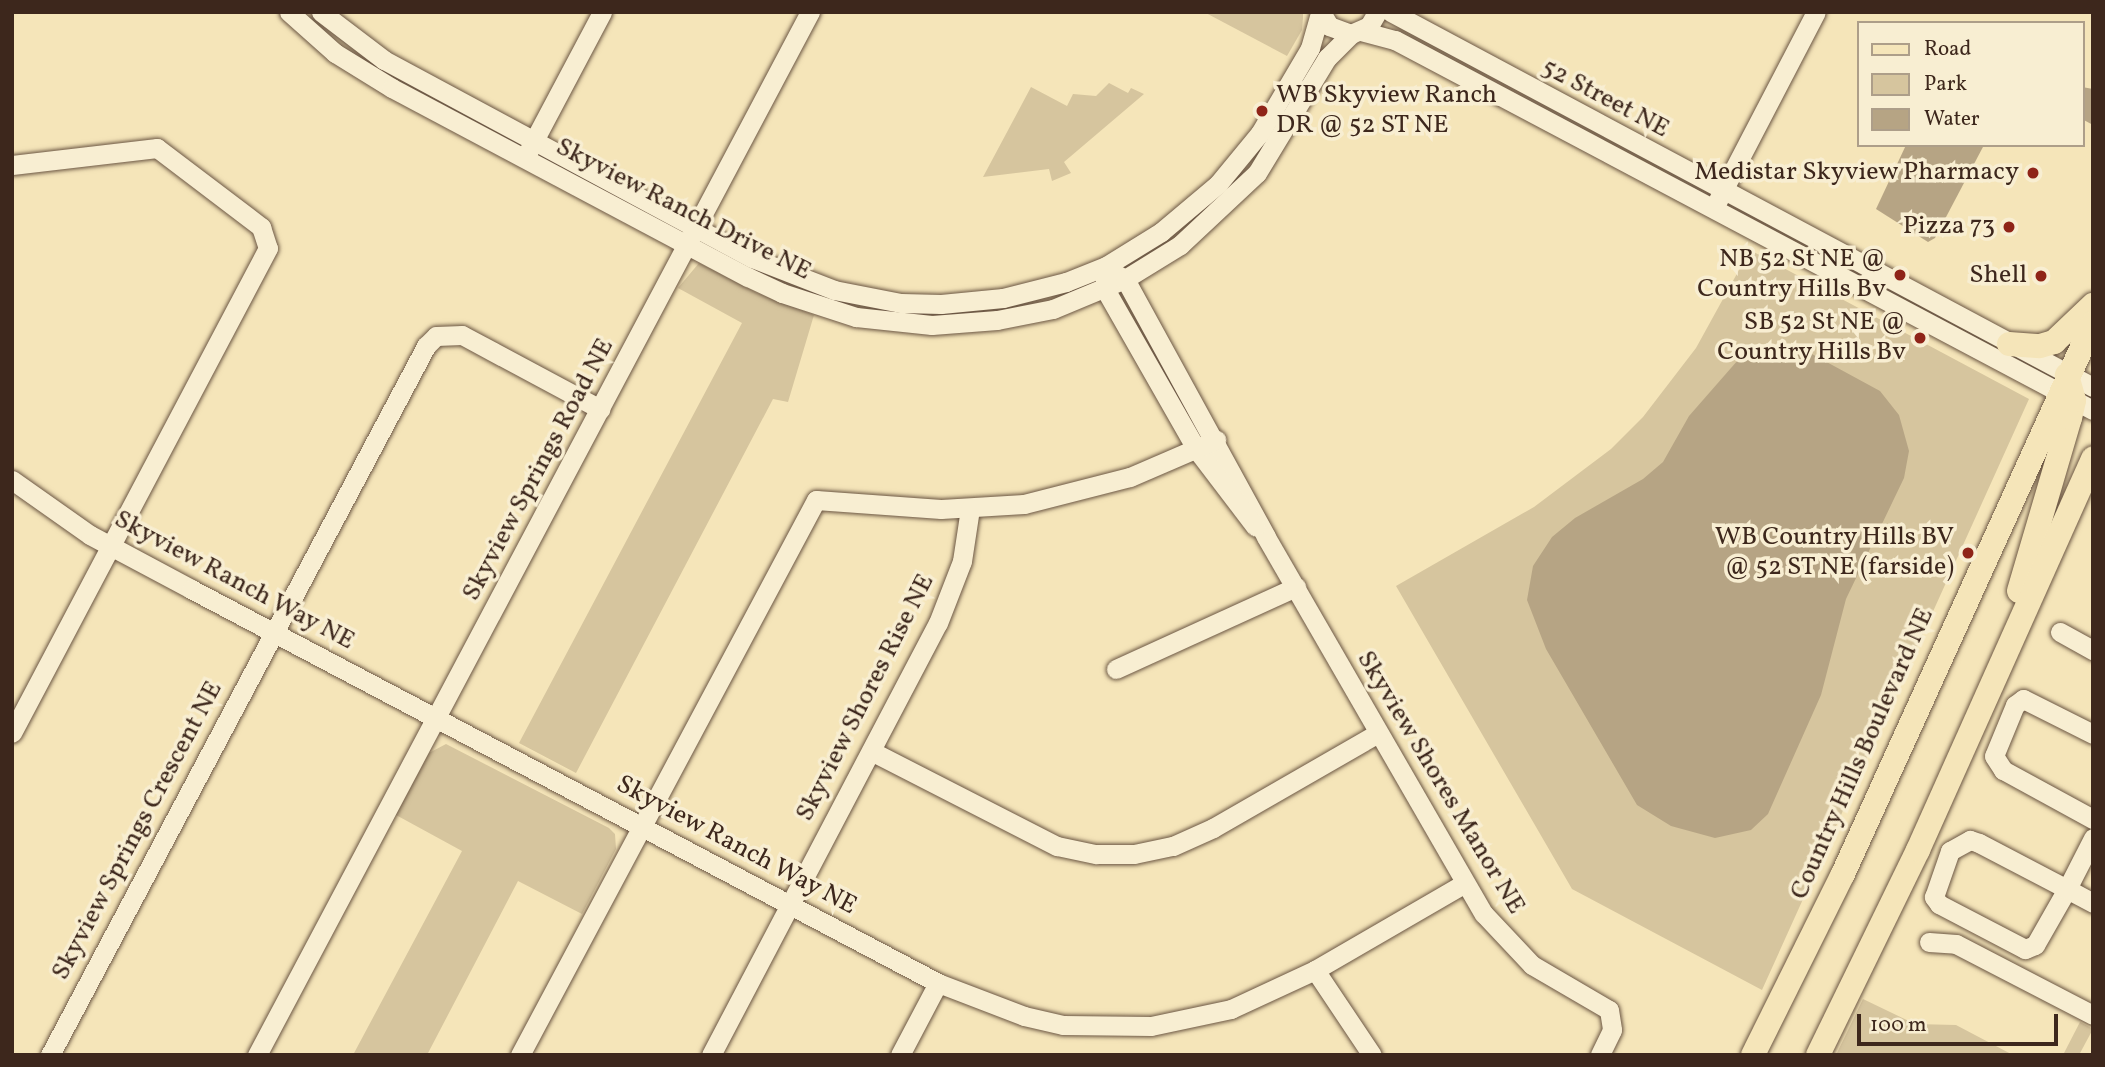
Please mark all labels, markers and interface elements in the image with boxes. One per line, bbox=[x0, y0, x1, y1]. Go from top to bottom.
legend bbox=[1856, 21, 2084, 147]
text: Road bbox=[1924, 35, 1971, 64]
street label: 52 Street NE bbox=[1536, 52, 1674, 146]
text: Park bbox=[1924, 70, 1967, 99]
place label: WB Skyview Ranch DR @ 52 ST NE bbox=[1276, 80, 1498, 142]
marker: WB Skyview Ranch DR @ 52 ST NE bbox=[1254, 103, 1270, 119]
text: Water bbox=[1924, 105, 1980, 134]
street label: Skyview Ranch Drive NE bbox=[550, 132, 816, 288]
place label: Medistar Skyview Pharmacy bbox=[1694, 157, 2019, 189]
marker: Medistar Skyview Pharmacy bbox=[2025, 165, 2041, 181]
place label: Pizza 73 bbox=[1903, 211, 1995, 243]
marker: Pizza 73 bbox=[2001, 219, 2017, 235]
place label: NB 52 St NE @ Country Hills Bv bbox=[1697, 244, 1886, 306]
place label: Shell bbox=[1969, 260, 2027, 292]
marker: NB 52 St NE @ Country Hills Bv bbox=[1892, 267, 1908, 283]
marker: Shell bbox=[2033, 268, 2049, 284]
place label: SB 52 St NE @ Country Hills Bv bbox=[1717, 307, 1906, 368]
marker: SB 52 St NE @ Country Hills Bv bbox=[1912, 330, 1928, 346]
street label: Skyview Springs Road NE bbox=[456, 333, 622, 607]
street label: Skyview Ranch Way NE bbox=[107, 504, 361, 658]
place label: WB Country Hills BV @ 52 ST NE (farside) bbox=[1714, 522, 1954, 584]
marker: WB Country Hills BV @ 52 ST NE (farside) bbox=[1960, 545, 1976, 561]
street label: Skyview Shores Rise NE bbox=[790, 569, 942, 827]
street label: Country Hills Boulevard NE bbox=[1784, 603, 1942, 905]
street label: Skyview Shores Manor NE bbox=[1349, 645, 1531, 921]
street label: Skyview Springs Crescent NE bbox=[46, 676, 230, 986]
street label: Skyview Ranch Way NE bbox=[609, 769, 863, 923]
scale bar bbox=[1860, 1000, 2061, 1044]
text: 100 m bbox=[1870, 1011, 1927, 1040]

